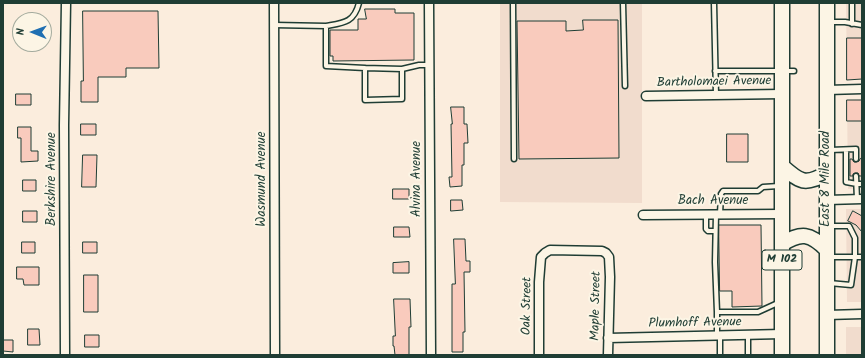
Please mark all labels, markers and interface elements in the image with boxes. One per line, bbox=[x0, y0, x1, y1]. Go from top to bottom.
north arrow bbox=[12, 12, 52, 52]
text: N bbox=[12, 28, 30, 35]
street label: Bartholomaei Avenue bbox=[657, 74, 771, 92]
street label: Wasmund Avenue bbox=[255, 131, 271, 227]
street label: East 8 Mile Road bbox=[819, 131, 835, 227]
street label: Berkshire Avenue bbox=[45, 132, 61, 226]
street label: Alvina Avenue bbox=[410, 141, 426, 217]
street label: Bach Avenue bbox=[678, 194, 748, 210]
road number: M 102 bbox=[762, 250, 802, 270]
street label: Maple Street bbox=[589, 271, 605, 341]
street label: Oak Street bbox=[520, 277, 536, 335]
street label: Plumhoff Avenue bbox=[648, 315, 742, 333]

